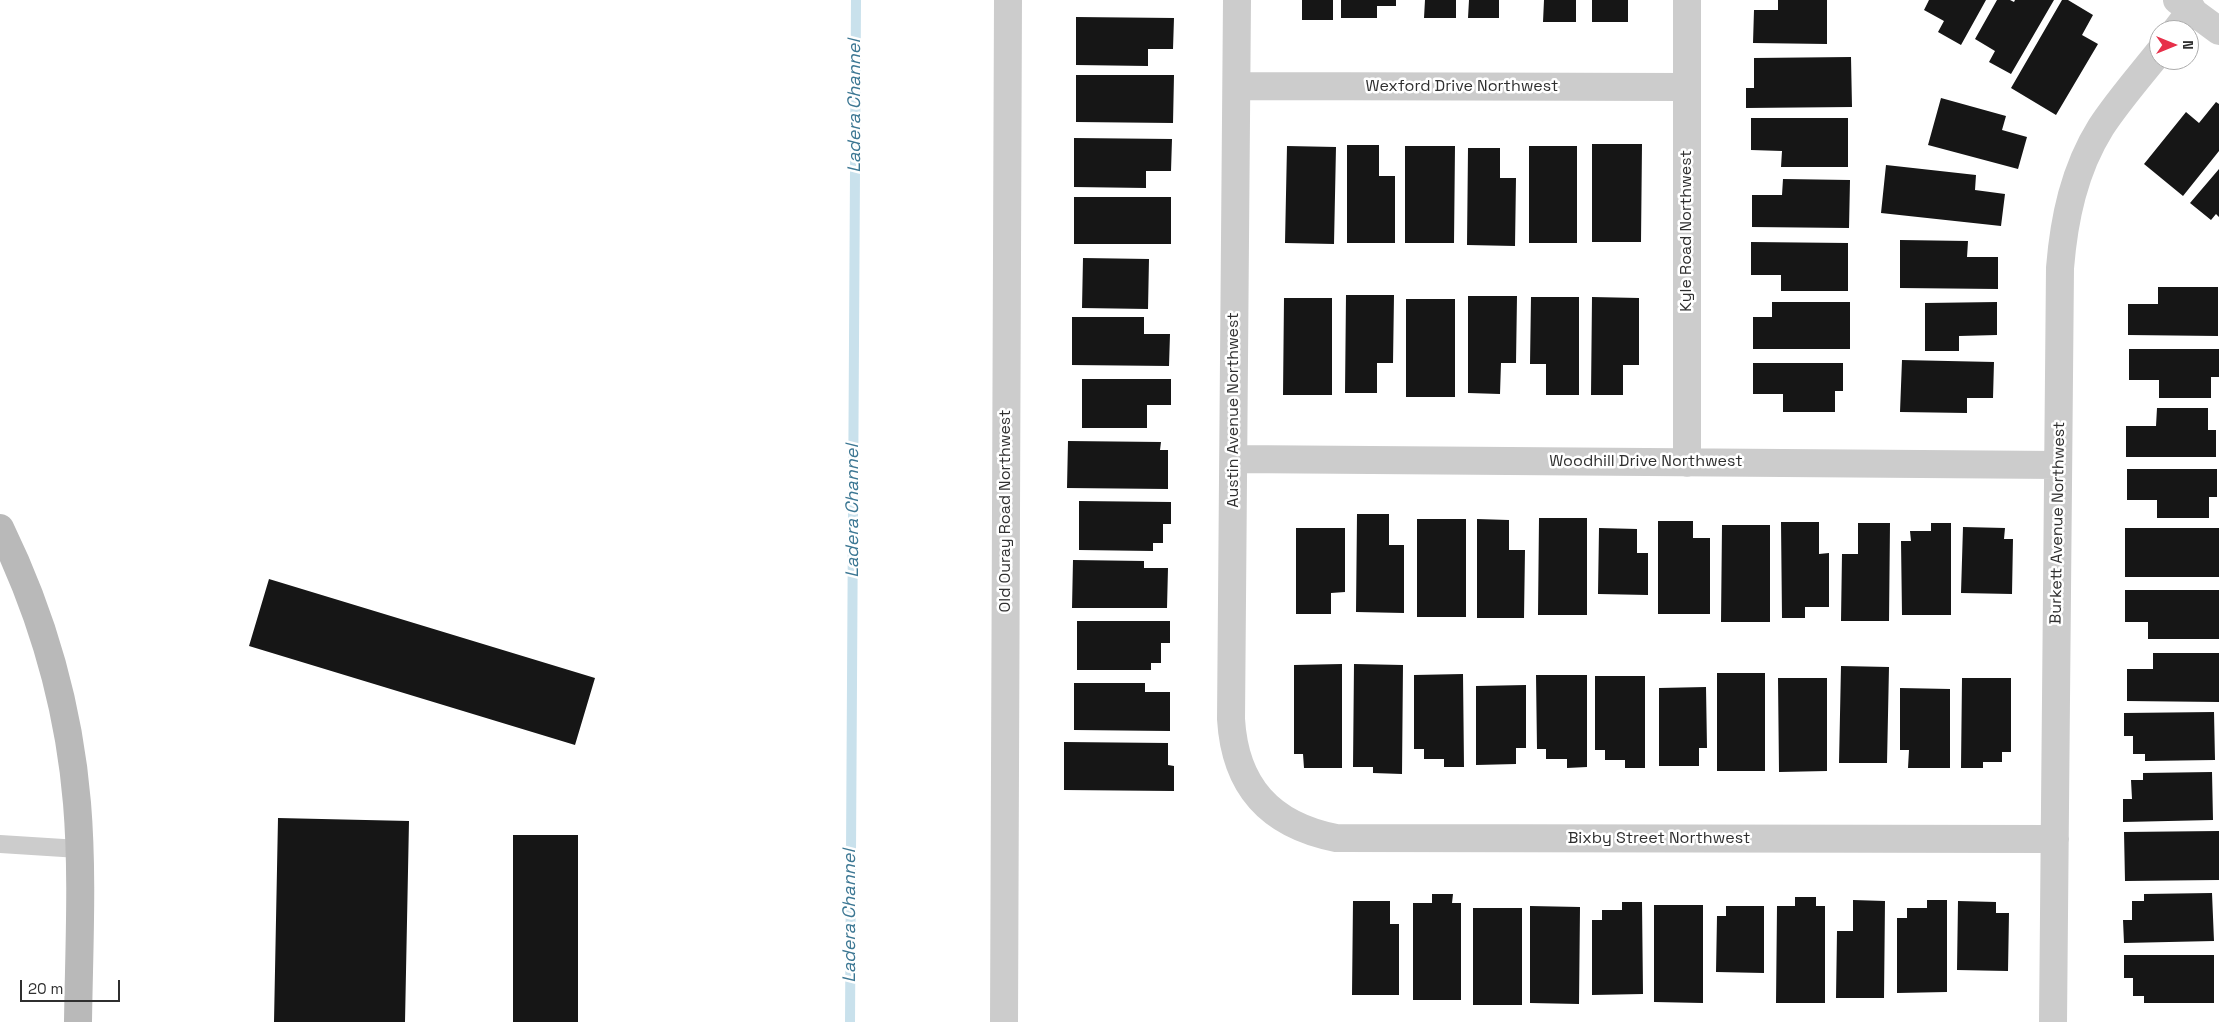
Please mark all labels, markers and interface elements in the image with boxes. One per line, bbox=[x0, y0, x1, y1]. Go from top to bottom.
north arrow bbox=[2149, 20, 2199, 70]
water label: Ladera Channel bbox=[844, 39, 866, 173]
text: N bbox=[2179, 40, 2197, 50]
street label: Wexford Drive Northwest bbox=[1366, 77, 1558, 97]
street label: Kyle Road Northwest bbox=[1677, 150, 1697, 312]
street label: Austin Avenue Northwest bbox=[1224, 312, 1244, 508]
street label: Old Ouray Road Northwest bbox=[996, 410, 1016, 612]
street label: Burkett Avenue Northwest bbox=[2047, 422, 2069, 624]
water label: Ladera Channel bbox=[842, 444, 864, 578]
street label: Woodhill Drive Northwest bbox=[1549, 452, 1743, 472]
street label: Bixby Street Northwest bbox=[1568, 829, 1750, 849]
water label: Ladera Channel bbox=[839, 849, 861, 983]
scale bar bbox=[22, 970, 122, 1002]
text: 20 m bbox=[28, 979, 63, 998]

